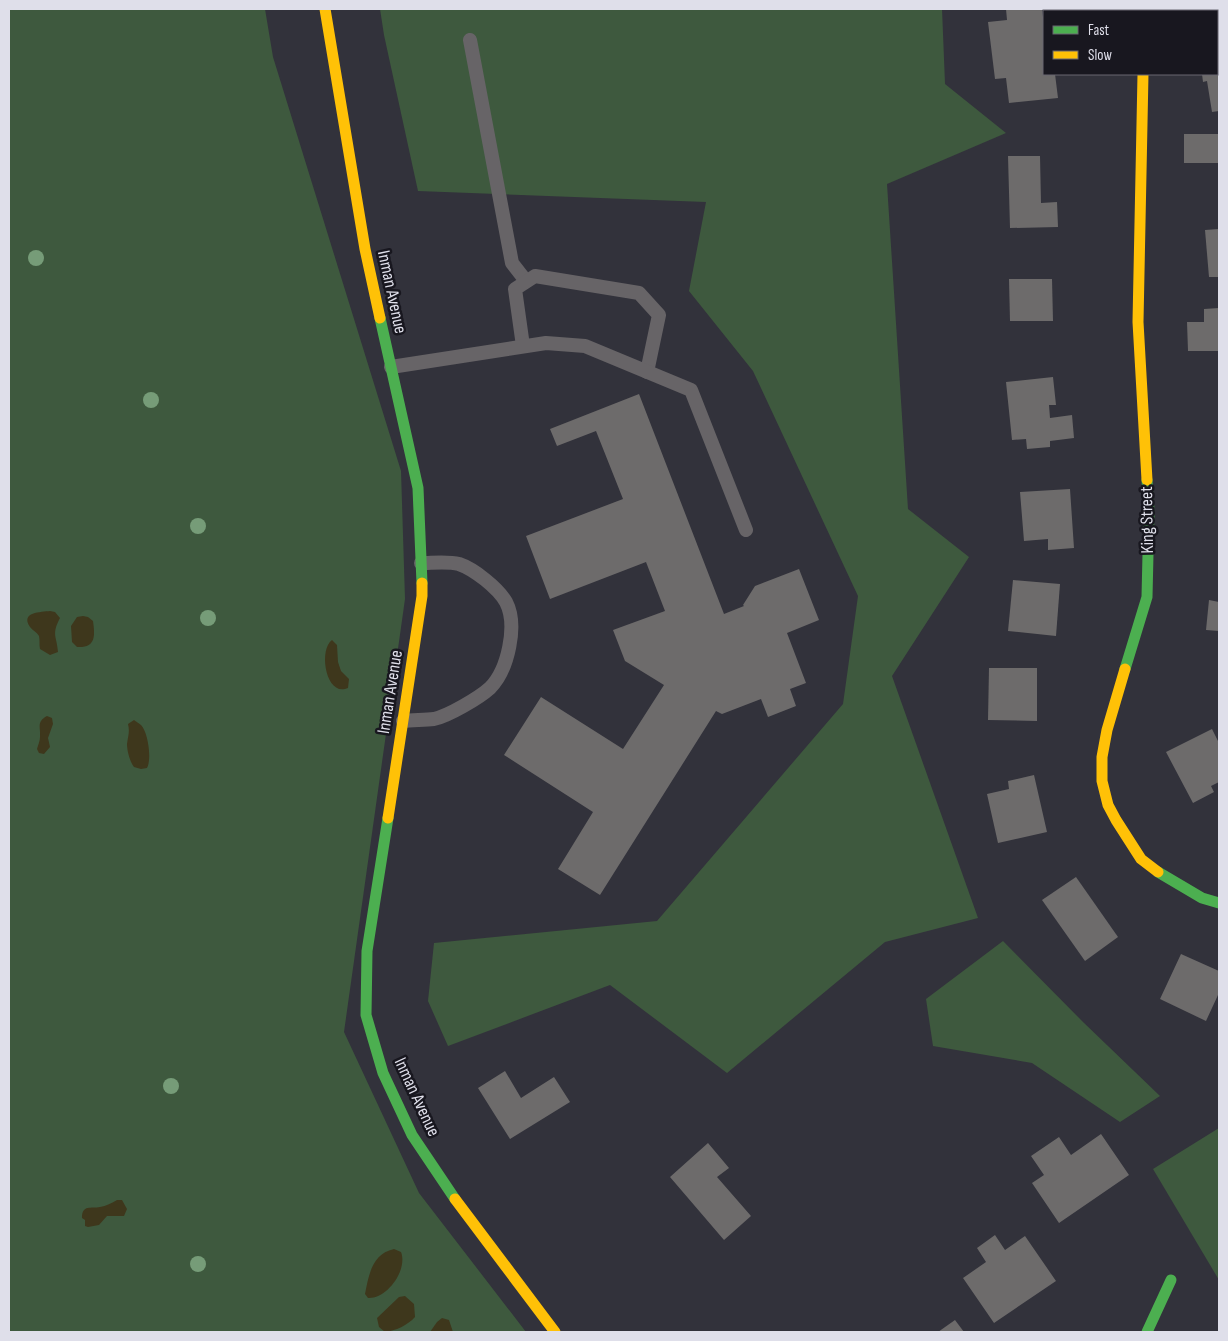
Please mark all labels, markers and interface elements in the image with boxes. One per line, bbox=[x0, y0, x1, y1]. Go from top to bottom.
legend bbox=[1043, 10, 1218, 75]
text: Fast bbox=[1088, 21, 1110, 40]
text: Slow bbox=[1088, 46, 1112, 65]
street label: Inman Avenue bbox=[373, 249, 411, 335]
street label: King Street bbox=[1136, 486, 1158, 554]
street label: Inman Avenue bbox=[373, 649, 407, 735]
street label: Inman Avenue bbox=[390, 1054, 444, 1140]

